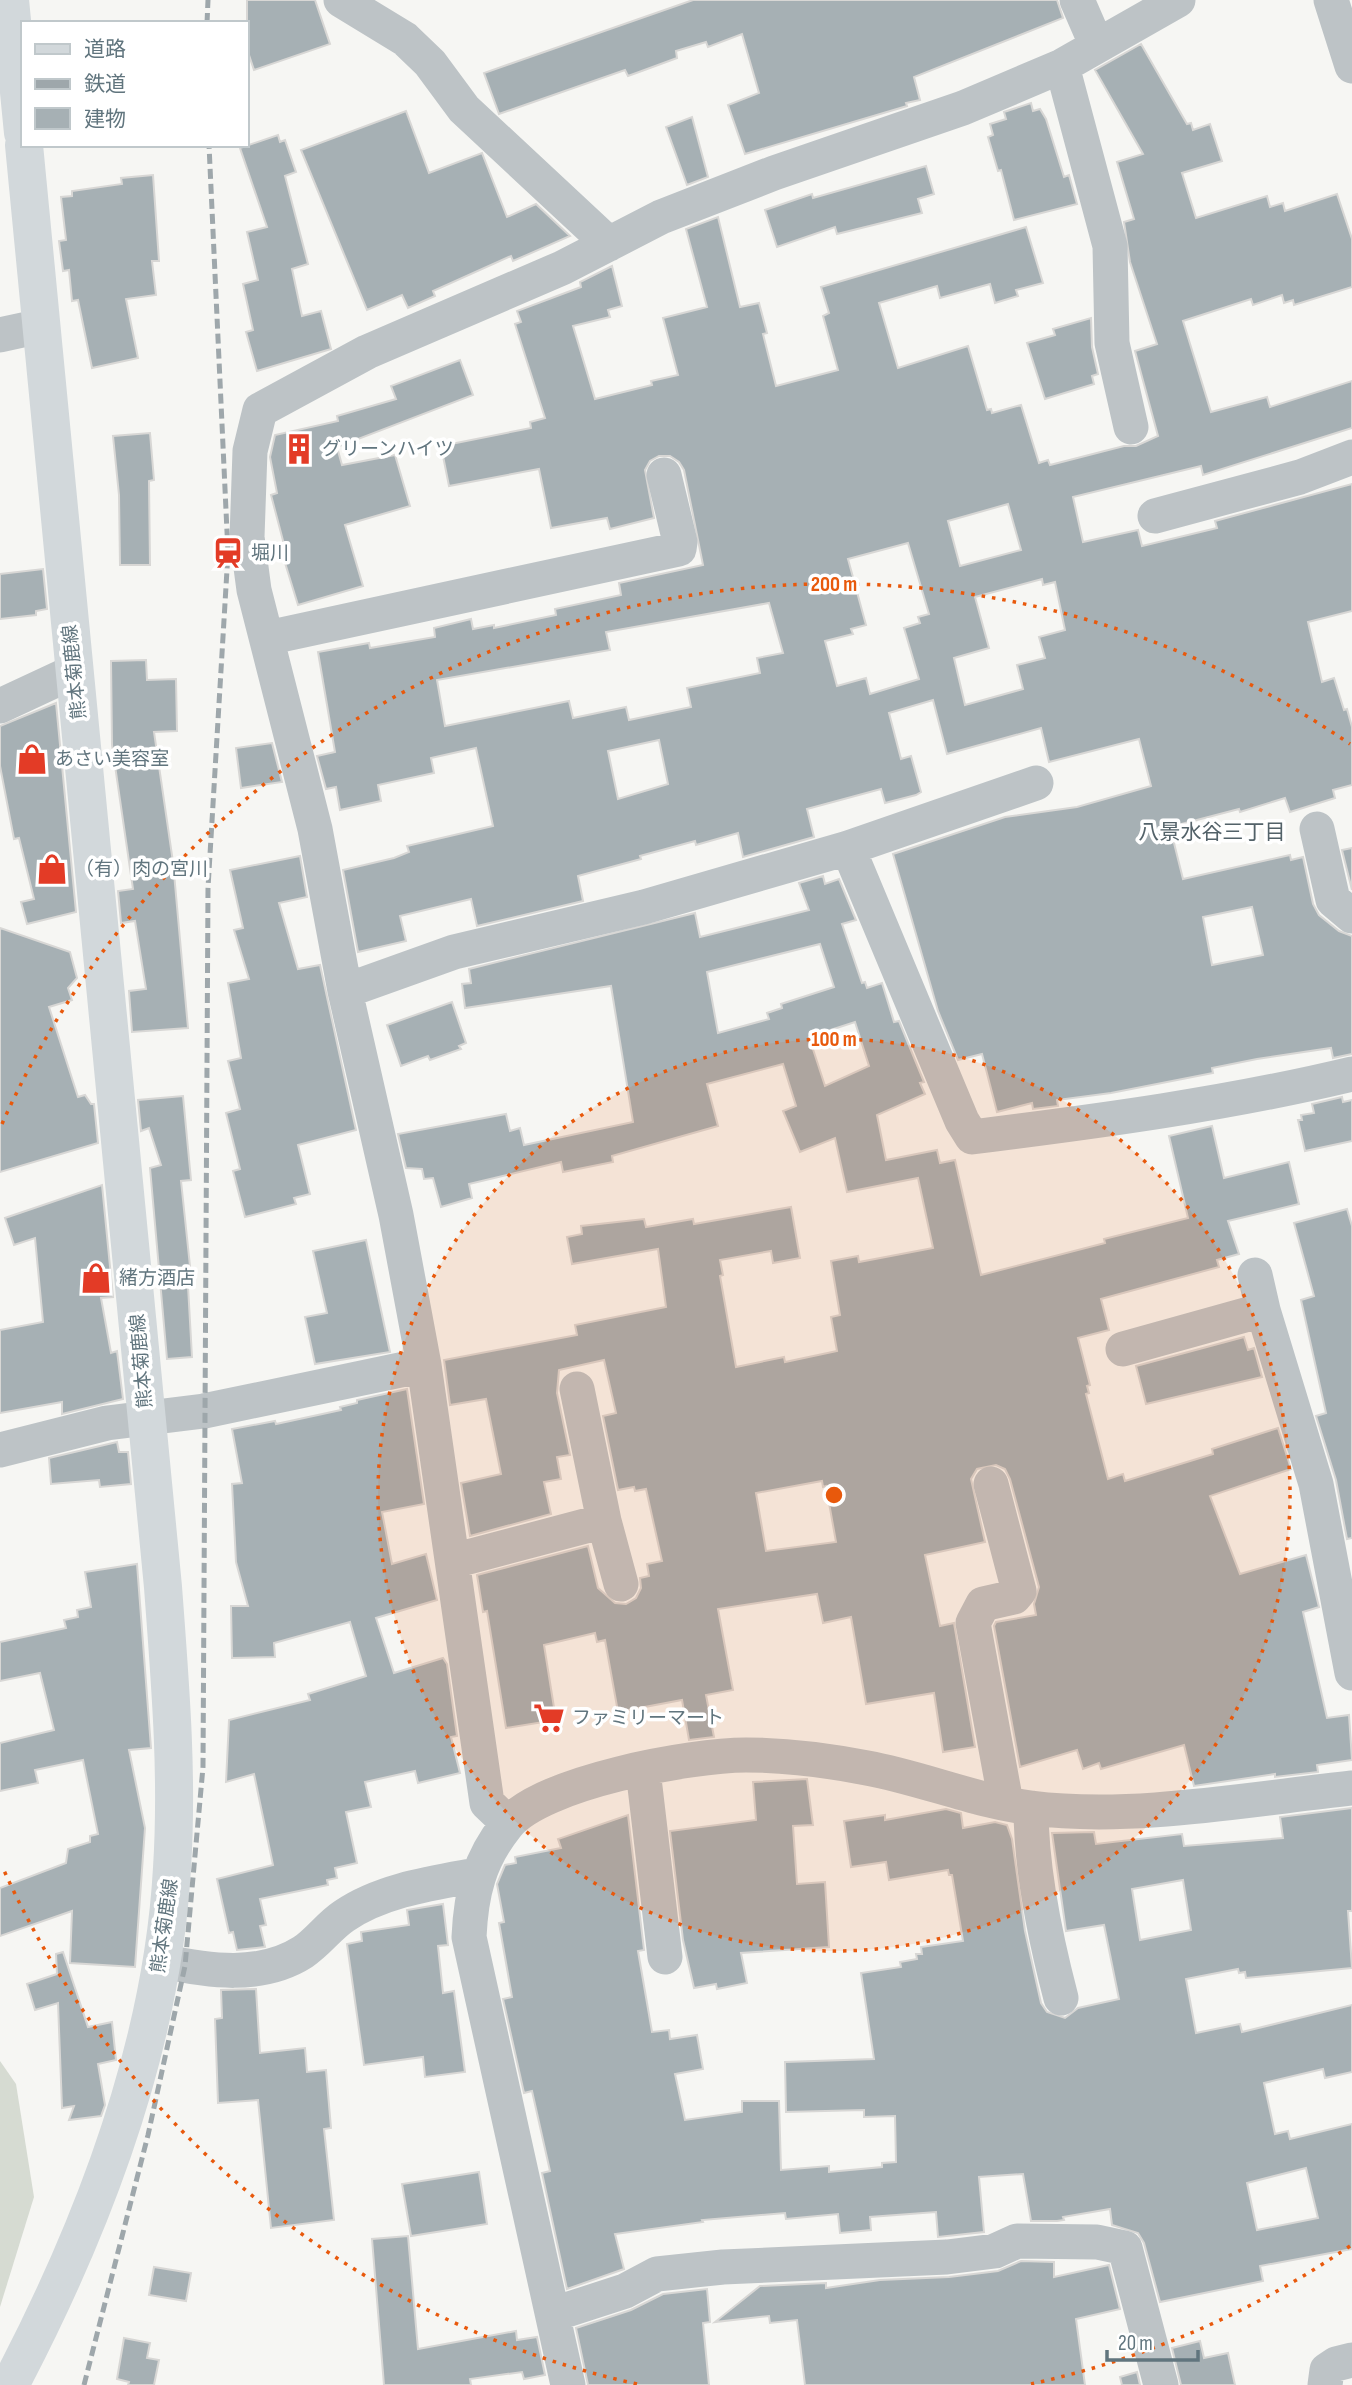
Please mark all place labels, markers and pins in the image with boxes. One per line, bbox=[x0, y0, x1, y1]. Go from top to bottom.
building icon: グリーンハイツ bbox=[282, 432, 316, 466]
place label: グリーンハイツ bbox=[322, 438, 454, 461]
station icon: 堀川 bbox=[211, 536, 245, 570]
place label: 堀川 bbox=[251, 542, 289, 565]
shop icon: あさい美容室 bbox=[15, 742, 49, 776]
place label: あさい美容室 bbox=[55, 748, 169, 771]
shop icon: （有）肉の宮川 bbox=[35, 852, 69, 886]
place label: （有）肉の宮川 bbox=[75, 858, 208, 881]
shop icon: 緒方酒店 bbox=[79, 1261, 113, 1295]
place label: 緒方酒店 bbox=[119, 1267, 195, 1290]
centre of rings bbox=[822, 1483, 846, 1507]
supermarket icon: ファミリーマート bbox=[532, 1701, 566, 1735]
place label: ファミリーマート bbox=[572, 1707, 724, 1730]

